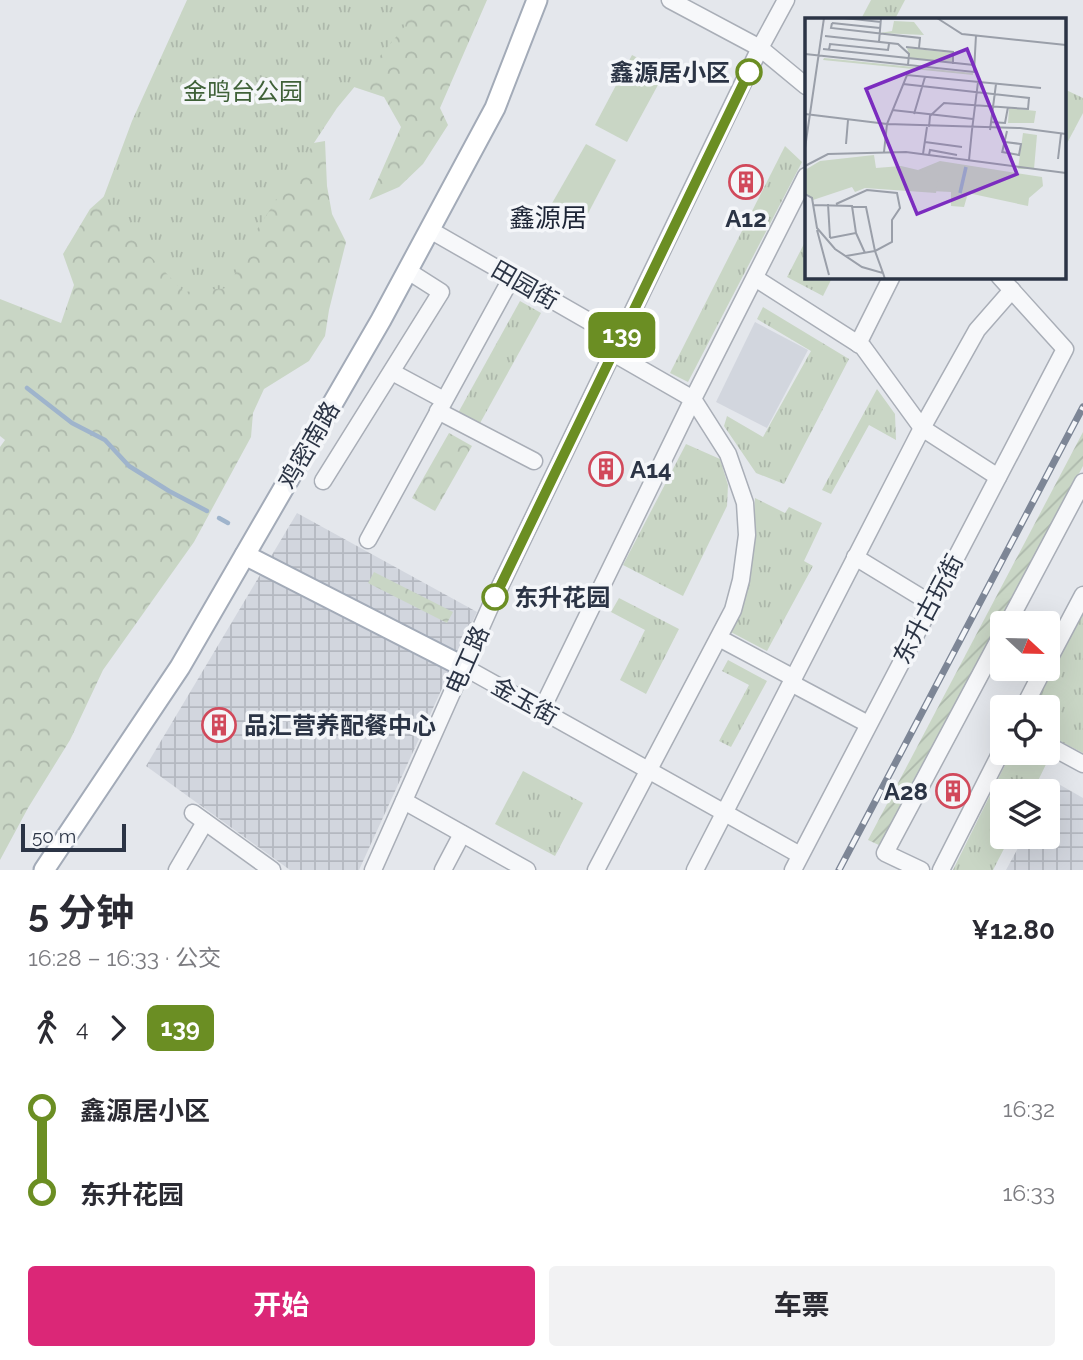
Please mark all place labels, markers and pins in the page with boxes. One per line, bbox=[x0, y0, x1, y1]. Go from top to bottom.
place label: 鑫源居小区 bbox=[610, 58, 730, 87]
marker: 鑫源居小区 bbox=[736, 59, 762, 85]
building icon: A12 bbox=[727, 163, 765, 201]
place label: A12 bbox=[725, 204, 767, 233]
building icon: A14 bbox=[587, 450, 625, 488]
place label: A14 bbox=[630, 455, 672, 484]
place label: 东升花园 bbox=[514, 583, 610, 612]
marker: 东升花园 bbox=[482, 584, 508, 610]
building icon: 品汇营养配餐中心 bbox=[200, 706, 238, 744]
place label: 品汇营养配餐中心 bbox=[244, 711, 436, 740]
building icon: A28 bbox=[934, 772, 972, 810]
place label: A28 bbox=[884, 777, 928, 806]

